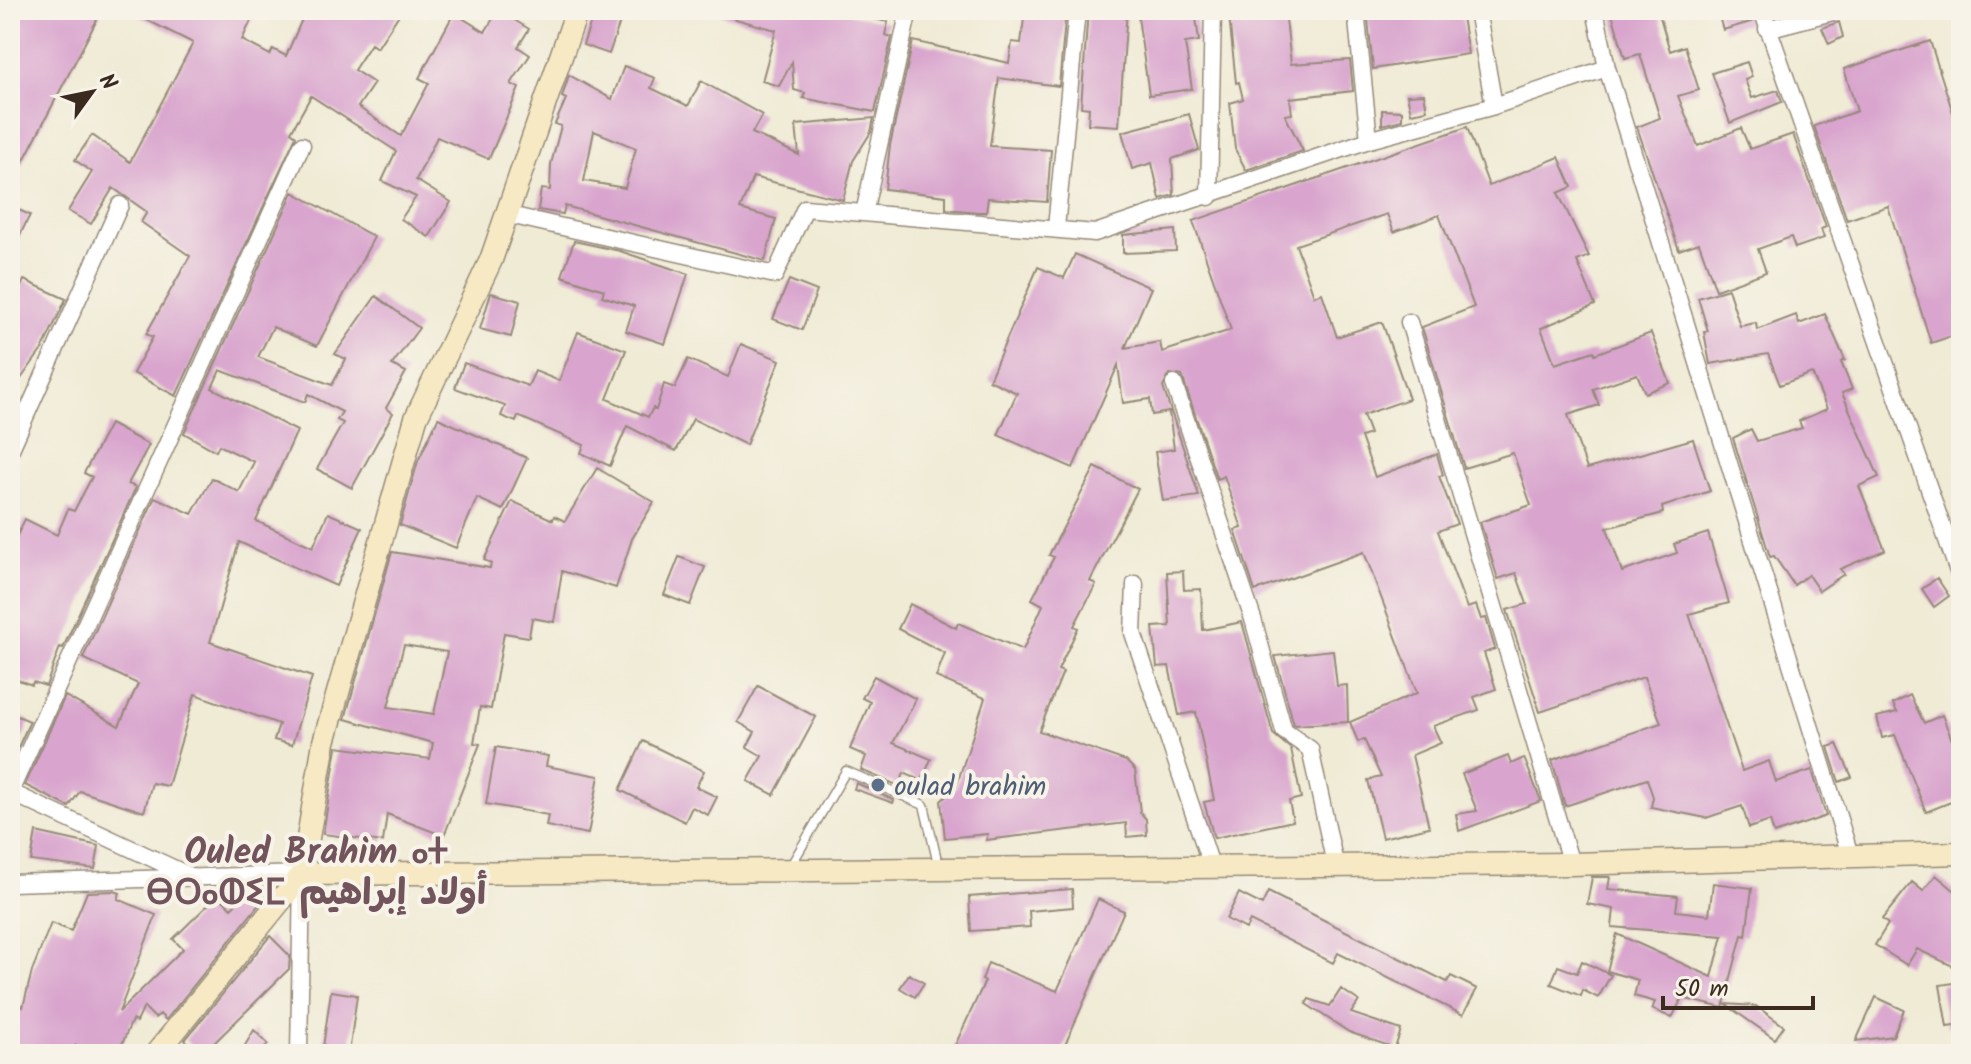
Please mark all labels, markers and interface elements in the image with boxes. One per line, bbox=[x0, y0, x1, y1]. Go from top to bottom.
north arrow bbox=[52, 52, 132, 132]
text: N bbox=[88, 67, 125, 98]
place label: oulad brahim bbox=[894, 765, 1046, 810]
marker: oulad brahim bbox=[869, 776, 887, 794]
district label: Ouled Brahim ⴰⵜ ⴱⵔⴰⵀⵉⵎ أولاد إبراهيم bbox=[146, 825, 487, 923]
scale bar bbox=[1663, 960, 1813, 1010]
text: 50 m bbox=[1675, 970, 1729, 1009]

